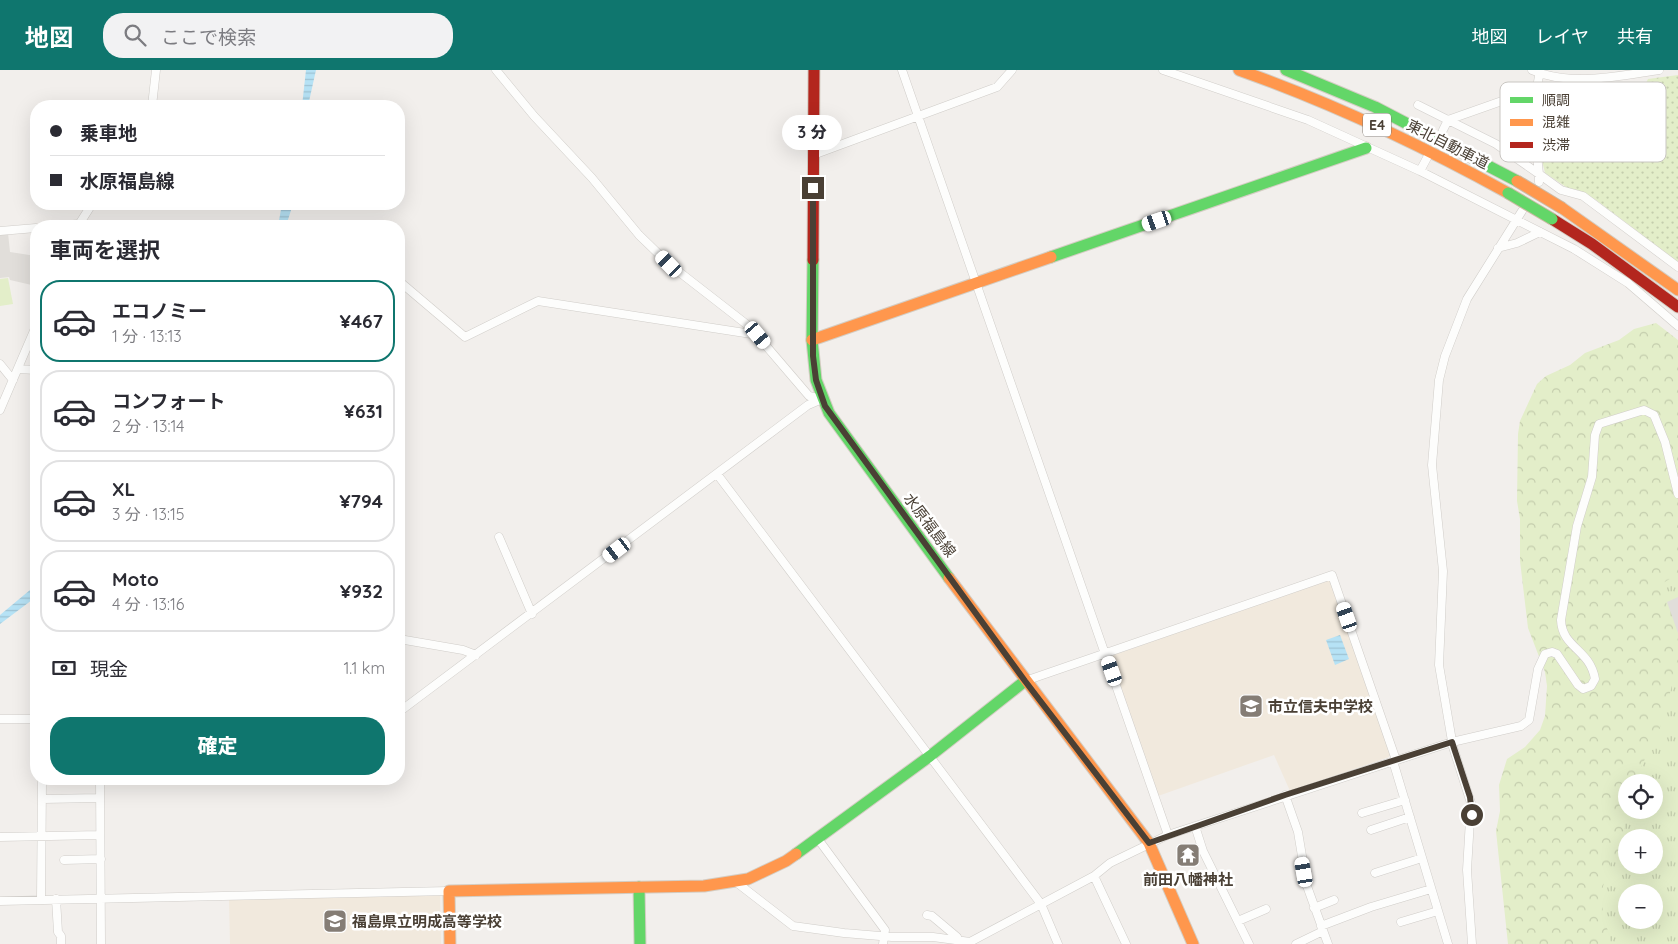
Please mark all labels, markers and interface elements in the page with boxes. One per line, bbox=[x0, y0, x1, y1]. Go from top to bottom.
search box bbox=[103, 13, 453, 58]
icon: search bbox=[121, 21, 149, 49]
text: 地図 bbox=[25, 22, 73, 52]
text: ここで検索 bbox=[161, 25, 256, 49]
text: 地図 bbox=[1472, 25, 1508, 48]
text: レイヤ bbox=[1536, 25, 1589, 48]
text: 共有 bbox=[1617, 25, 1653, 48]
legend bbox=[1500, 82, 1666, 162]
text: 順調 bbox=[1542, 91, 1570, 109]
text: 混雑 bbox=[1542, 113, 1570, 131]
road number: E4 bbox=[1363, 114, 1391, 136]
street label: 東北自動車道 bbox=[1404, 115, 1492, 173]
callout: 3 分 bbox=[783, 116, 843, 150]
text: 乗車地 bbox=[80, 121, 137, 145]
text: 3 分 bbox=[797, 122, 827, 142]
text: 渋滞 bbox=[1542, 136, 1570, 154]
text: 水原福島線 bbox=[80, 169, 175, 193]
route end bbox=[802, 177, 824, 199]
car bbox=[1140, 209, 1173, 233]
text: 車両を選択 bbox=[50, 236, 160, 264]
car bbox=[653, 248, 684, 280]
icon: car bbox=[52, 299, 97, 344]
text: エコノミー bbox=[112, 299, 207, 323]
text: ¥467 bbox=[340, 309, 383, 333]
car bbox=[742, 319, 773, 351]
text: 1 分 · 13:13 bbox=[112, 326, 182, 346]
icon: car bbox=[52, 389, 97, 434]
text: コンフォート bbox=[112, 389, 225, 413]
text: ¥631 bbox=[344, 399, 383, 423]
text: 2 分 · 13:14 bbox=[112, 416, 185, 436]
text: XL bbox=[112, 477, 135, 501]
icon: car bbox=[52, 479, 97, 524]
text: ¥794 bbox=[339, 489, 383, 513]
street label: 水原福島線 bbox=[900, 489, 960, 561]
text: 3 分 · 13:15 bbox=[112, 504, 185, 524]
car bbox=[600, 535, 633, 565]
text: Moto bbox=[112, 567, 159, 591]
icon: car bbox=[52, 569, 97, 614]
text: ¥932 bbox=[340, 579, 383, 603]
text: 4 分 · 13:16 bbox=[112, 594, 184, 614]
car bbox=[1335, 600, 1358, 634]
icon: cash bbox=[50, 654, 78, 682]
car bbox=[1100, 654, 1123, 688]
text: 現金 bbox=[90, 657, 128, 681]
text: 1.1 km bbox=[343, 658, 385, 678]
school or university icon: 市立信夫中学校 bbox=[1238, 693, 1264, 719]
place label: 市立信夫中学校 bbox=[1268, 697, 1373, 716]
button: 確定 bbox=[50, 717, 385, 775]
map controls bbox=[1618, 774, 1663, 929]
button: locate bbox=[1618, 774, 1663, 819]
route start bbox=[1461, 804, 1483, 826]
button: + bbox=[1618, 829, 1663, 874]
temple icon: 前田八幡神社 bbox=[1175, 842, 1201, 868]
car bbox=[1294, 856, 1313, 888]
place label: 前田八幡神社 bbox=[1143, 870, 1233, 889]
button: − bbox=[1618, 884, 1663, 929]
school or university icon: 福島県立明成高等学校 bbox=[322, 908, 348, 934]
place label: 福島県立明成高等学校 bbox=[351, 912, 502, 931]

